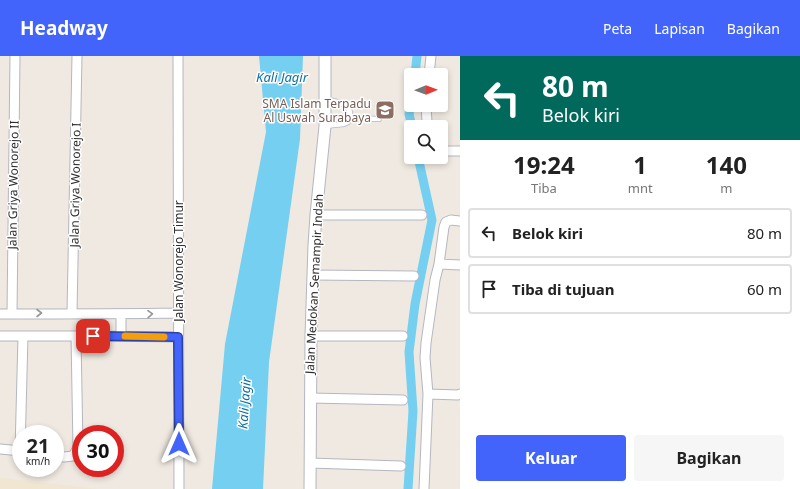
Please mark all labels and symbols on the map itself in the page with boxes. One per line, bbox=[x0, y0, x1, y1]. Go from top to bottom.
water label: Kali Jagir bbox=[256, 68, 309, 86]
north arrow bbox=[404, 68, 448, 112]
place label: SMA Islam Terpadu Al Uswah Surabaya bbox=[262, 95, 371, 126]
school or university icon: SMA Islam Terpadu Al Uswah Surabaya bbox=[374, 99, 396, 121]
street label: Jalan Griya Wonorejo II bbox=[3, 120, 23, 251]
street label: Jalan Griya Wonorejo I bbox=[65, 122, 85, 249]
street label: Jalan Medokan Semampir Indah bbox=[301, 193, 327, 376]
street label: Jalan Wonorejo Timur bbox=[170, 200, 187, 323]
one-way arrow bbox=[36, 309, 42, 317]
one-way arrow bbox=[147, 310, 153, 318]
pin bbox=[76, 319, 110, 353]
water label: Kali Jagir bbox=[233, 376, 255, 429]
position arrow bbox=[158, 423, 200, 465]
speed limit sign: 30 bbox=[72, 425, 124, 477]

